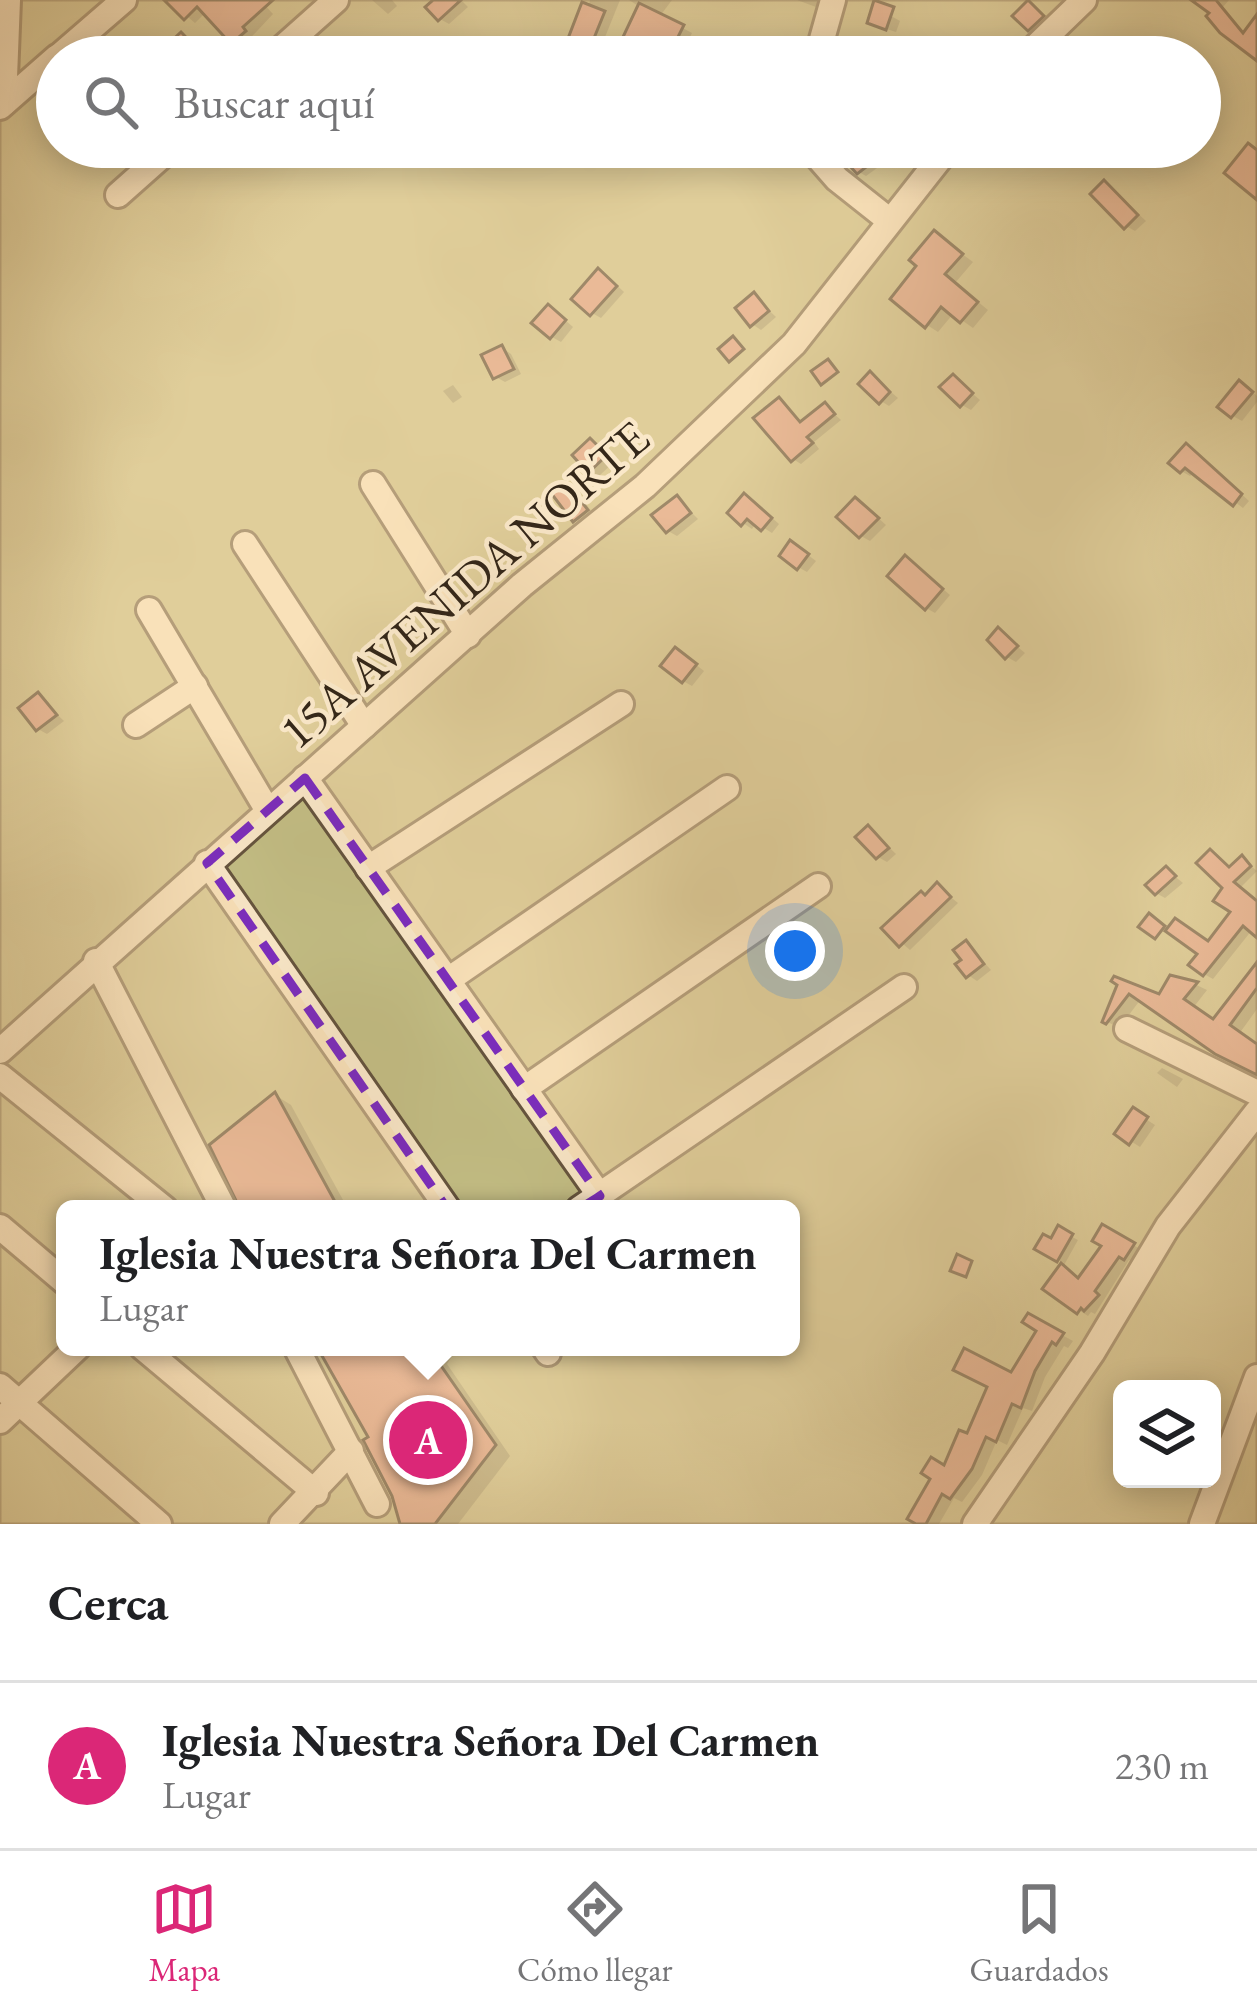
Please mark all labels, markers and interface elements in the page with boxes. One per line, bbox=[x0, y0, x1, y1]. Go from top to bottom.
search box bbox=[36, 36, 1221, 168]
icon: search bbox=[78, 69, 144, 135]
text: Buscar aquí bbox=[174, 73, 374, 131]
street label: 15A AVENIDA NORTE bbox=[266, 406, 662, 762]
your location bbox=[765, 921, 825, 981]
popup bbox=[56, 1200, 800, 1356]
text: Iglesia Nuestra Señora Del Carmen bbox=[99, 1224, 757, 1282]
text: Lugar bbox=[99, 1282, 188, 1333]
map controls bbox=[1113, 1380, 1221, 1488]
button: layers bbox=[1113, 1380, 1221, 1488]
pin: A bbox=[389, 1395, 467, 1485]
text: Cerca bbox=[48, 1569, 168, 1635]
text: Iglesia Nuestra Señora Del Carmen bbox=[162, 1711, 819, 1769]
text: A bbox=[73, 1740, 101, 1791]
text: 230 m bbox=[1115, 1740, 1209, 1791]
text: Lugar bbox=[162, 1769, 251, 1820]
tab: Mapa bbox=[148, 1876, 220, 1991]
tab: Cómo llegar bbox=[517, 1876, 673, 1991]
tab: Guardados bbox=[969, 1876, 1109, 1991]

